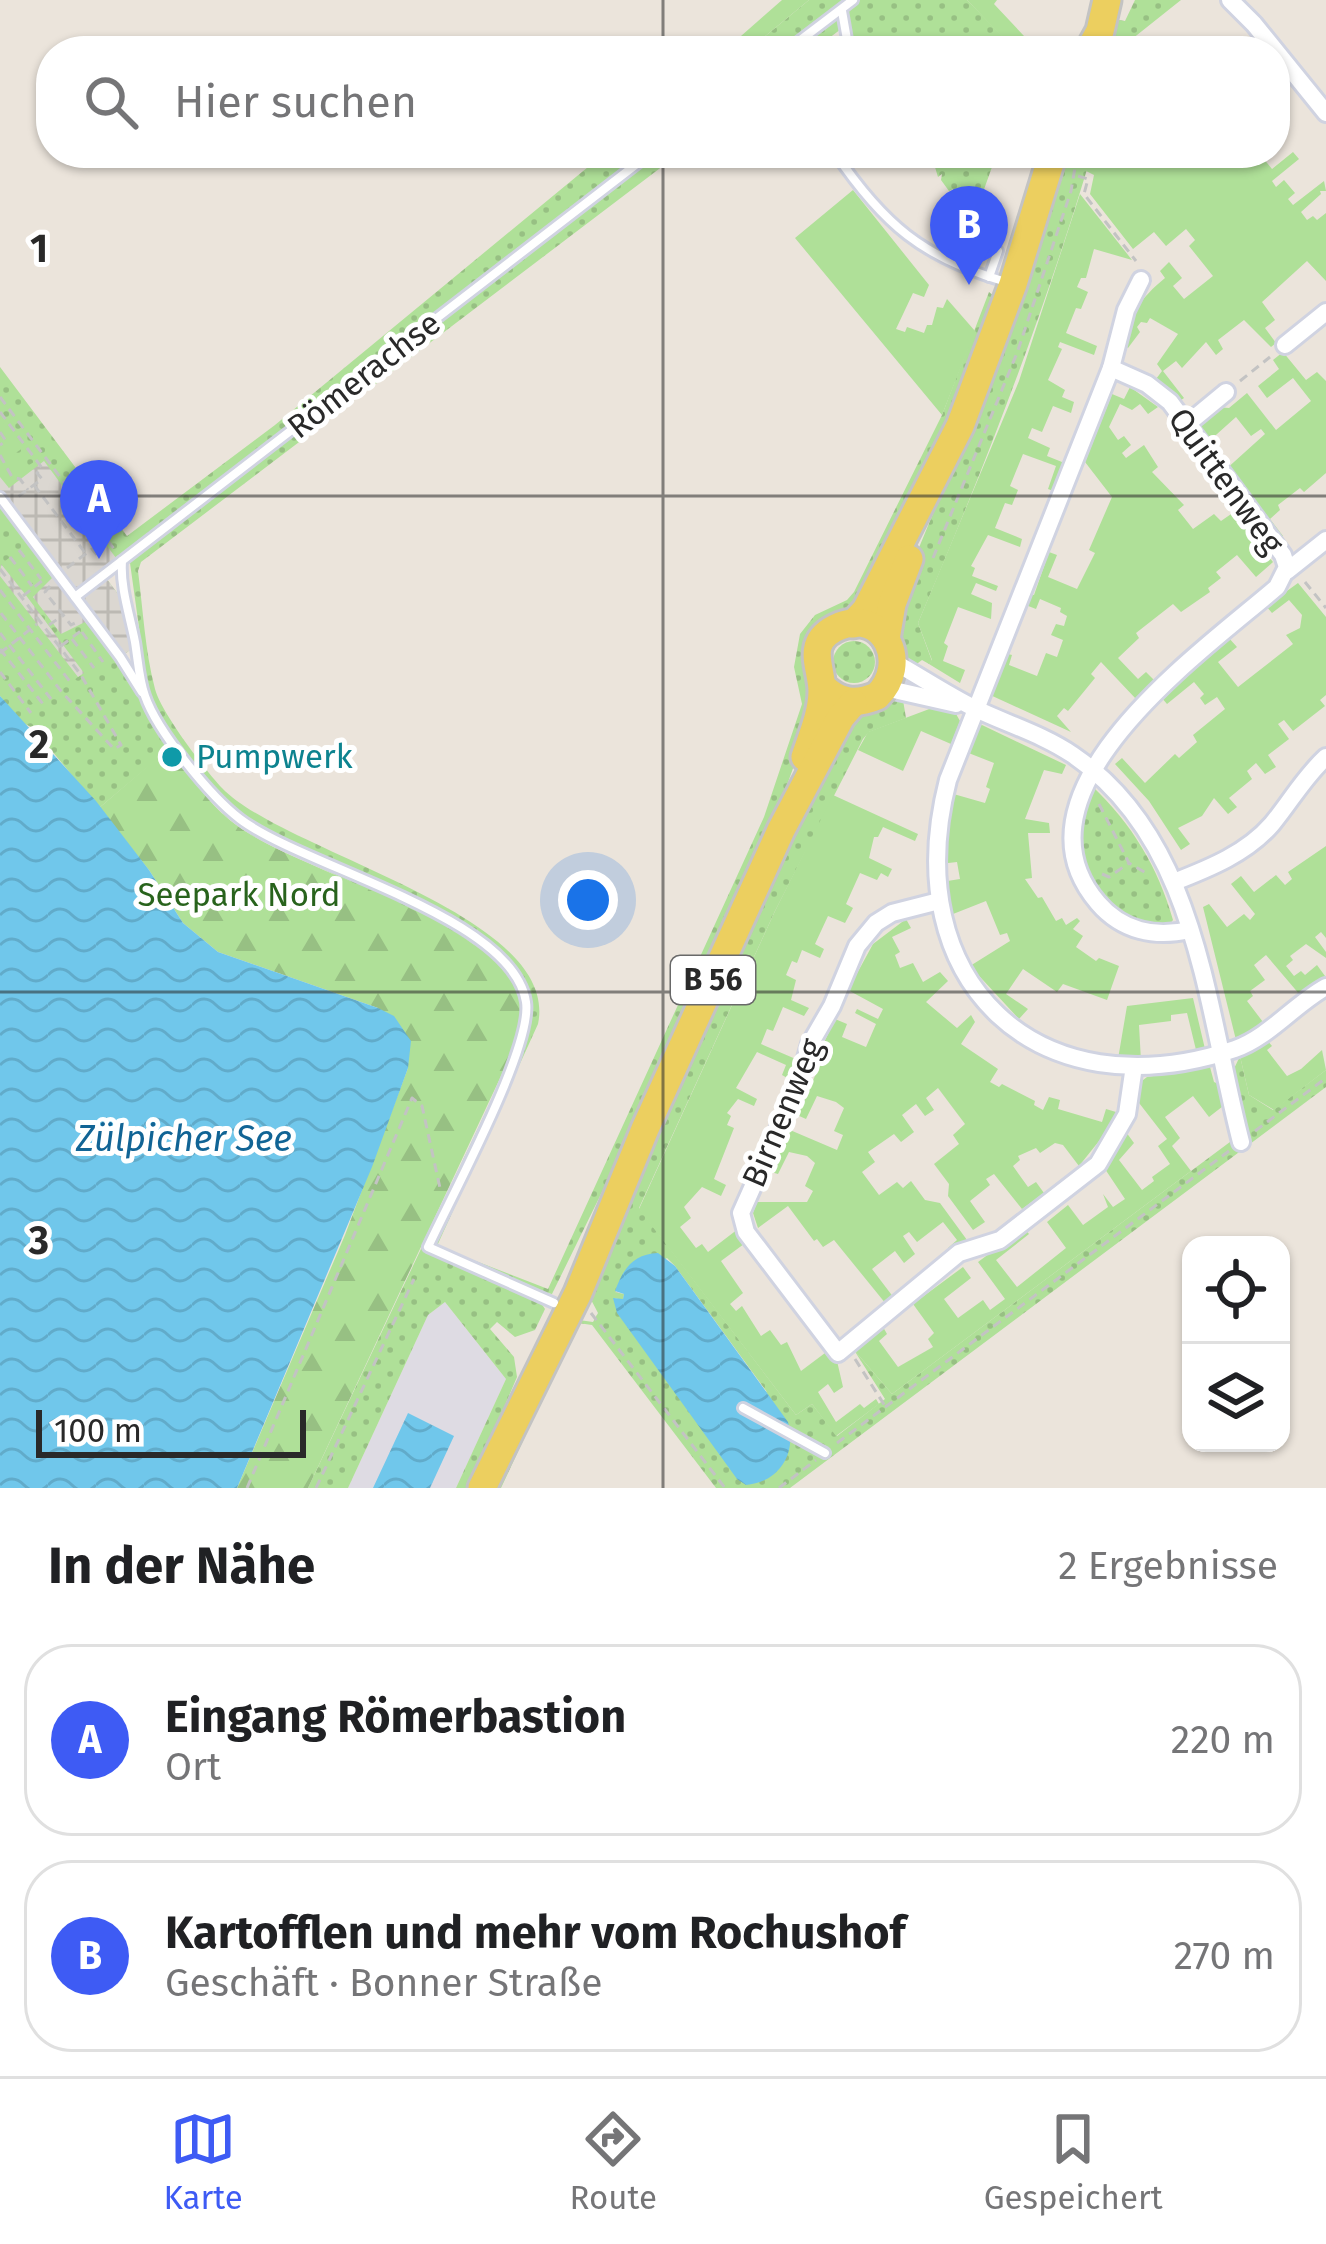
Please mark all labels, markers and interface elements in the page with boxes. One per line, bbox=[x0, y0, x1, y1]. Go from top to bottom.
search box bbox=[36, 36, 1290, 168]
icon: search bbox=[78, 69, 144, 135]
text: Hier suchen bbox=[174, 75, 417, 129]
pin: B bbox=[930, 186, 1008, 285]
text: 1 bbox=[30, 226, 48, 272]
street label: Römerachse bbox=[280, 303, 448, 447]
street label: Quittenweg bbox=[1160, 400, 1293, 563]
pin: A bbox=[60, 460, 138, 559]
text: 2 bbox=[29, 722, 49, 768]
place label: Pumpwerk bbox=[196, 737, 353, 777]
marker: Pumpwerk bbox=[159, 744, 185, 770]
your location bbox=[558, 870, 618, 930]
park label: Seepark Nord bbox=[138, 875, 340, 915]
road number: B 56 bbox=[671, 956, 755, 1004]
street label: Birnenweg bbox=[734, 1032, 833, 1193]
water label: Zülpicher See bbox=[75, 1117, 292, 1161]
text: 3 bbox=[28, 1218, 49, 1264]
map controls bbox=[1182, 1236, 1290, 1452]
button: locate bbox=[1182, 1236, 1290, 1344]
button: layers bbox=[1182, 1344, 1290, 1452]
scale bar bbox=[36, 1404, 306, 1457]
text: 100 m bbox=[54, 1411, 142, 1451]
text: In der Nähe bbox=[48, 1535, 315, 1597]
text: 2 Ergebnisse bbox=[1058, 1543, 1278, 1589]
text: Eingang Römerbastion bbox=[165, 1690, 626, 1744]
text: A bbox=[78, 1717, 102, 1763]
text: 220 m bbox=[1171, 1717, 1275, 1763]
text: Ort bbox=[165, 1744, 221, 1790]
text: Kartofflen und mehr vom Rochushof bbox=[165, 1906, 906, 1960]
text: B bbox=[78, 1933, 102, 1979]
text: 270 m bbox=[1174, 1933, 1275, 1979]
text: Geschäft · Bonner Straße bbox=[165, 1960, 602, 2006]
tab: Karte bbox=[163, 2106, 243, 2218]
tab: Route bbox=[570, 2106, 657, 2218]
tab: Gespeichert bbox=[984, 2106, 1163, 2218]

